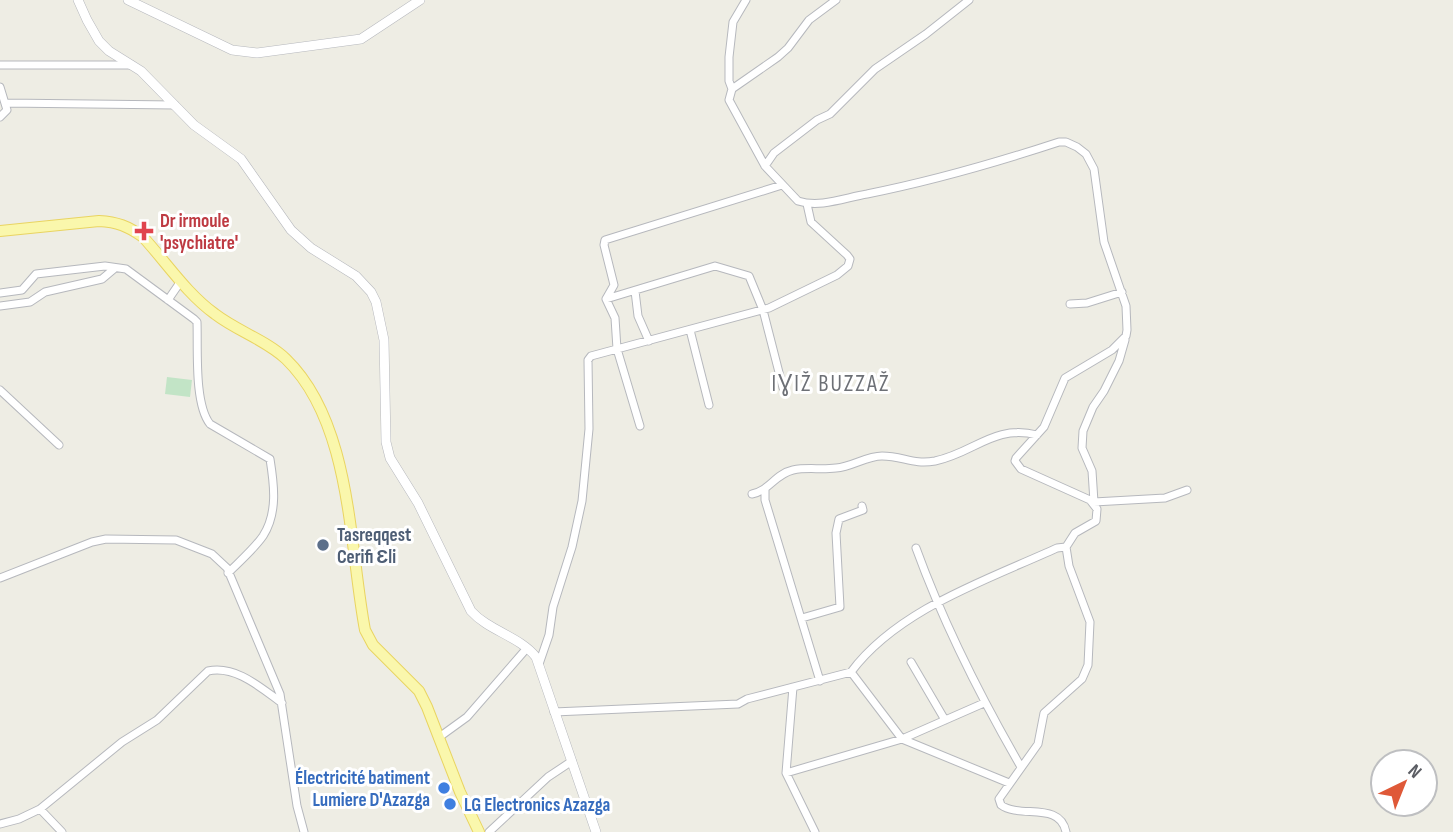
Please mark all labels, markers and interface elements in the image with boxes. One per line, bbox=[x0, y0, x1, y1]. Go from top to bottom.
place label: Dr irmoule 'psychiatre' bbox=[160, 210, 238, 255]
marker: Dr irmoule 'psychiatre' bbox=[134, 221, 154, 241]
district label: IƔIŽ BUZZAŽ bbox=[771, 370, 891, 398]
place label: Tasreqqest Cerifi Ɛli bbox=[337, 524, 411, 569]
marker: Tasreqqest Cerifi Ɛli bbox=[315, 537, 331, 553]
north arrow bbox=[1369, 748, 1439, 818]
text: N bbox=[1403, 760, 1426, 784]
place label: Électricité batiment Lumiere D'Azazga bbox=[295, 767, 430, 812]
marker: Électricité batiment Lumiere D'Azazga bbox=[436, 780, 452, 796]
place label: LG Electronics Azazga bbox=[464, 794, 610, 817]
marker: LG Electronics Azazga bbox=[442, 796, 458, 812]

